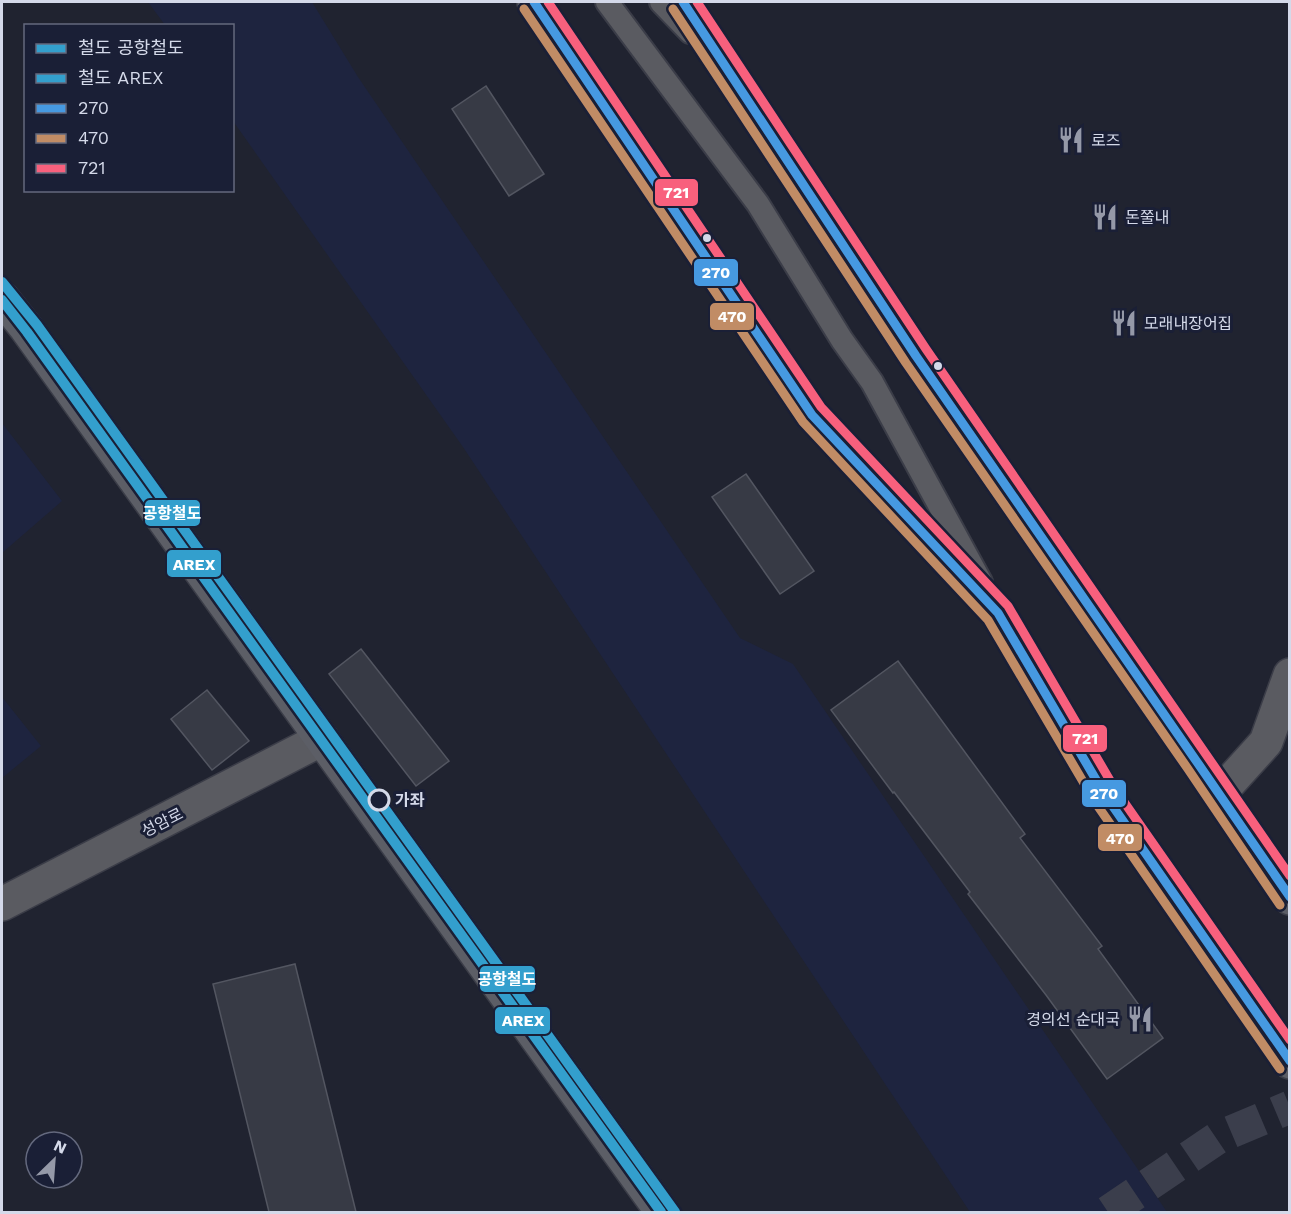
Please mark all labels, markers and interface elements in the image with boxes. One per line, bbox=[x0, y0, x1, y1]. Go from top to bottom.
legend bbox=[24, 24, 234, 192]
text: 철도 공항철도 bbox=[78, 37, 184, 58]
text: 철도 AREX bbox=[78, 67, 164, 88]
text: 270 bbox=[78, 97, 109, 118]
restaurant icon: 로즈 bbox=[1056, 125, 1086, 155]
text: 470 bbox=[78, 127, 109, 148]
place label: 로즈 bbox=[1091, 131, 1120, 150]
text: 721 bbox=[78, 157, 106, 178]
line badge: 721 bbox=[654, 178, 699, 207]
text: 721 bbox=[663, 183, 689, 202]
restaurant icon: 돈쭐내 bbox=[1090, 202, 1120, 232]
place label: 돈쭐내 bbox=[1125, 208, 1169, 227]
unlabelled marker bbox=[701, 232, 713, 244]
line badge: 270 bbox=[693, 258, 739, 287]
text: 270 bbox=[702, 263, 730, 282]
line badge: 470 bbox=[709, 302, 755, 331]
text: 470 bbox=[717, 307, 747, 326]
restaurant icon: 모래내장어집 bbox=[1109, 308, 1139, 338]
place label: 모래내장어집 bbox=[1144, 314, 1232, 333]
unlabelled marker bbox=[932, 360, 944, 372]
line badge: 공항철도 bbox=[144, 499, 201, 527]
text: 공항철도 bbox=[143, 504, 201, 523]
line badge: AREX bbox=[166, 549, 222, 578]
text: AREX bbox=[173, 555, 216, 574]
line badge: 721 bbox=[1062, 724, 1108, 753]
text: 721 bbox=[1072, 729, 1098, 748]
line badge: 270 bbox=[1081, 779, 1127, 808]
text: 270 bbox=[1090, 784, 1118, 803]
marker: 가좌 bbox=[368, 789, 390, 811]
place label: 가좌 bbox=[395, 791, 425, 810]
street label: 성암로 bbox=[138, 804, 186, 841]
line badge: 470 bbox=[1097, 823, 1143, 852]
text: 470 bbox=[1105, 829, 1135, 848]
line badge: 공항철도 bbox=[479, 965, 536, 993]
text: 공항철도 bbox=[478, 970, 536, 989]
restaurant icon: 경의선 순대국 bbox=[1125, 1004, 1155, 1034]
line badge: AREX bbox=[494, 1006, 551, 1035]
place label: 경의선 순대국 bbox=[1026, 1010, 1120, 1029]
text: AREX bbox=[502, 1011, 545, 1030]
north arrow bbox=[24, 1130, 84, 1190]
text: N bbox=[51, 1136, 70, 1158]

